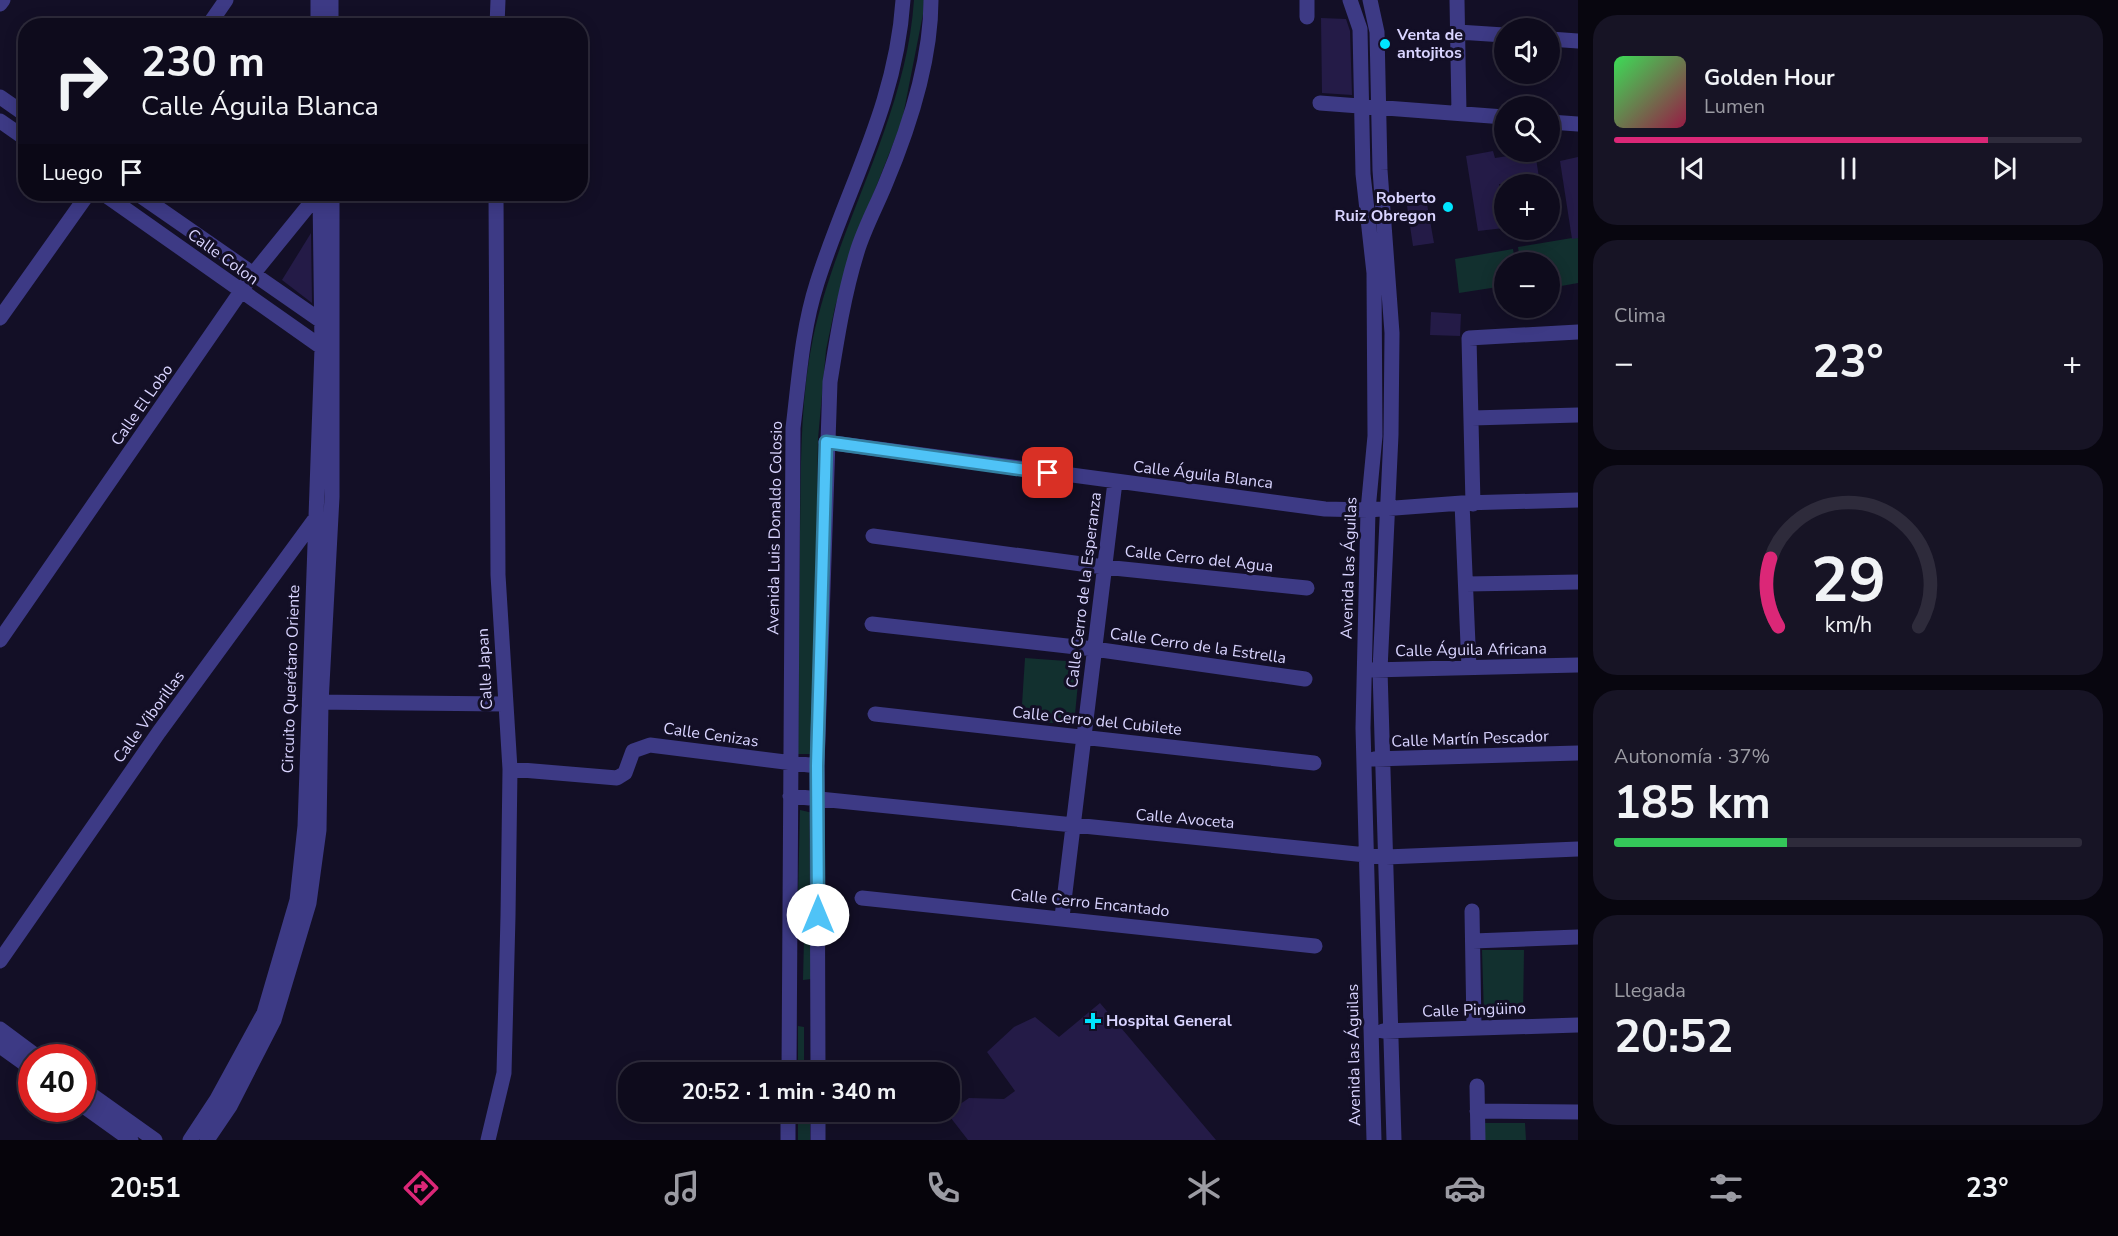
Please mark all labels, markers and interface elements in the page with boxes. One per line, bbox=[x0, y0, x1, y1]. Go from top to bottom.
map controls bbox=[1494, 18, 1560, 318]
button: sound bbox=[1494, 18, 1560, 84]
place label: Venta de antojitos bbox=[1396, 24, 1463, 64]
text: 230 m bbox=[141, 34, 265, 91]
marker: Venta de antojitos bbox=[1378, 37, 1392, 51]
icon: right bbox=[42, 42, 120, 120]
text: Golden Hour bbox=[1704, 63, 1835, 93]
text: Calle Águila Blanca bbox=[141, 88, 379, 125]
text: Lumen bbox=[1704, 93, 1765, 120]
button: search bbox=[1494, 96, 1560, 162]
icon: previous bbox=[1676, 152, 1709, 185]
icon: pause bbox=[1832, 152, 1865, 185]
icon: next bbox=[1988, 152, 2021, 185]
icon: arrive bbox=[115, 156, 148, 189]
text: Luego bbox=[42, 158, 103, 188]
button: + bbox=[1494, 174, 1560, 240]
place label: Roberto Ruiz Obregon bbox=[1335, 187, 1436, 227]
marker: Roberto Ruiz Obregon bbox=[1441, 200, 1455, 214]
street label: Calle Colon bbox=[183, 224, 263, 290]
button: − bbox=[1494, 252, 1560, 318]
text: Clima bbox=[1614, 302, 1666, 329]
text: 23° bbox=[1812, 332, 1884, 393]
text: − bbox=[1614, 341, 1634, 386]
text: + bbox=[2062, 341, 2082, 386]
street label: Calle El Lobo bbox=[106, 360, 178, 450]
street label: Avenida Luis Donaldo Colosio bbox=[762, 421, 788, 635]
pin bbox=[1022, 447, 1073, 498]
street label: Calle Águila Blanca bbox=[1132, 455, 1274, 495]
icon: arrive bbox=[1031, 456, 1064, 489]
street label: Calle Cerro de la Esperanza bbox=[1061, 491, 1107, 689]
street label: Avenida las Águilas bbox=[1336, 497, 1362, 639]
text: 29 bbox=[1811, 538, 1885, 623]
street label: Calle Cerro del Agua bbox=[1124, 540, 1274, 578]
street label: Circuito Querétaro Oriente bbox=[277, 584, 305, 774]
text: km/h bbox=[1824, 610, 1872, 640]
street label: Calle Cerro de la Estrella bbox=[1108, 623, 1288, 669]
street label: Calle Japan bbox=[472, 628, 498, 710]
street label: Calle Águila Africana bbox=[1395, 638, 1547, 662]
street label: Calle Viborillas bbox=[108, 666, 190, 768]
street label: Calle Cerro del Cubilete bbox=[1011, 701, 1183, 741]
street label: Calle Cenizas bbox=[662, 717, 760, 753]
street label: Calle Martín Pescador bbox=[1391, 725, 1549, 753]
text: Autonomía · 37% bbox=[1614, 743, 1770, 770]
text: 185 km bbox=[1614, 773, 1771, 834]
street label: Calle Avoceta bbox=[1135, 804, 1235, 834]
position arrow bbox=[786, 883, 850, 947]
street label: Calle Cerro Encantado bbox=[1009, 884, 1171, 922]
text: Llegada bbox=[1614, 977, 1686, 1004]
street label: Avenida las Águilas bbox=[1342, 984, 1366, 1126]
street label: Calle Pingüino bbox=[1422, 997, 1526, 1023]
text: 20:52 bbox=[1614, 1007, 1733, 1068]
place label: Hospital General bbox=[1106, 1010, 1232, 1032]
marker: Hospital General bbox=[1084, 1012, 1102, 1030]
speed limit sign: 40 bbox=[18, 1044, 96, 1122]
text: 20:52 · 1 min · 340 m bbox=[682, 1077, 896, 1107]
icon: directions bbox=[400, 1167, 442, 1209]
icon: music bbox=[661, 1167, 703, 1209]
icon: phone bbox=[922, 1167, 964, 1209]
icon: climate bbox=[1183, 1167, 1225, 1209]
icon: car bbox=[1444, 1167, 1486, 1209]
icon: filters bbox=[1705, 1167, 1747, 1209]
text: 20:51 bbox=[109, 1170, 181, 1207]
text: 23° bbox=[1966, 1170, 2008, 1207]

